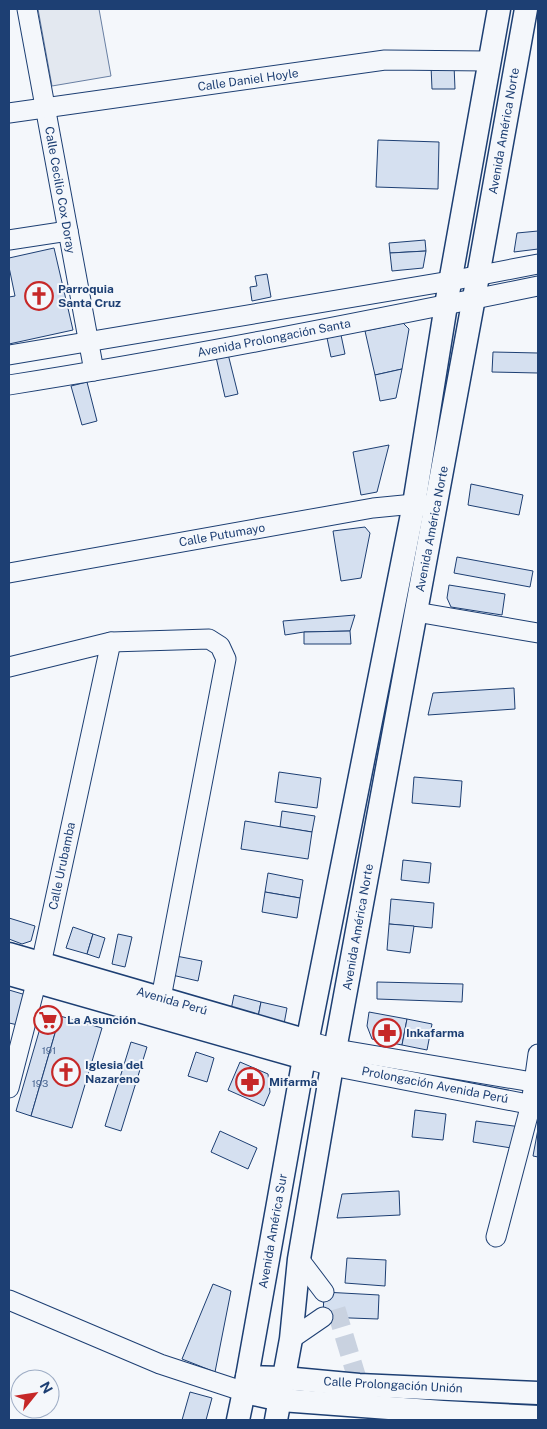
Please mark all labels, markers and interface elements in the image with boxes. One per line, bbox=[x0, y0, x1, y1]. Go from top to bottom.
street label: Calle Daniel Hoyle bbox=[197, 66, 300, 94]
street label: Avenida América Norte bbox=[486, 67, 522, 195]
street label: Calle Cecilio Cox Doray bbox=[42, 125, 78, 255]
church icon: Parroquia Santa Cruz bbox=[24, 281, 54, 311]
place label: Parroquia Santa Cruz bbox=[58, 282, 121, 310]
street label: Avenida Prolongación Santa bbox=[196, 316, 352, 360]
street label: Avenida América Norte bbox=[413, 465, 451, 593]
street label: Calle Putumayo bbox=[178, 520, 266, 549]
street label: Calle Urubamba bbox=[46, 821, 78, 911]
street label: Avenida América Norte bbox=[340, 863, 376, 991]
street label: Avenida Perú bbox=[135, 984, 209, 1018]
supermarket icon: La Asunción bbox=[33, 1005, 63, 1035]
place label: La Asunción bbox=[67, 1013, 136, 1027]
pharmacy icon: Inkafarma bbox=[372, 1018, 402, 1048]
place label: Inkafarma bbox=[406, 1026, 465, 1040]
house number: 191 bbox=[42, 1044, 56, 1056]
church icon: Iglesia del Nazareno bbox=[51, 1057, 81, 1087]
place label: Iglesia del Nazareno bbox=[85, 1058, 144, 1086]
street label: Prolongación Avenida Perú bbox=[360, 1064, 510, 1106]
pharmacy icon: Mifarma bbox=[235, 1067, 265, 1097]
place label: Mifarma bbox=[269, 1075, 318, 1089]
house number: 193 bbox=[32, 1077, 48, 1089]
street label: Avenida América Sur bbox=[256, 1172, 290, 1289]
north arrow bbox=[10, 1369, 60, 1419]
street label: Calle Prolongación Unión bbox=[323, 1374, 463, 1396]
text: N bbox=[37, 1379, 56, 1396]

